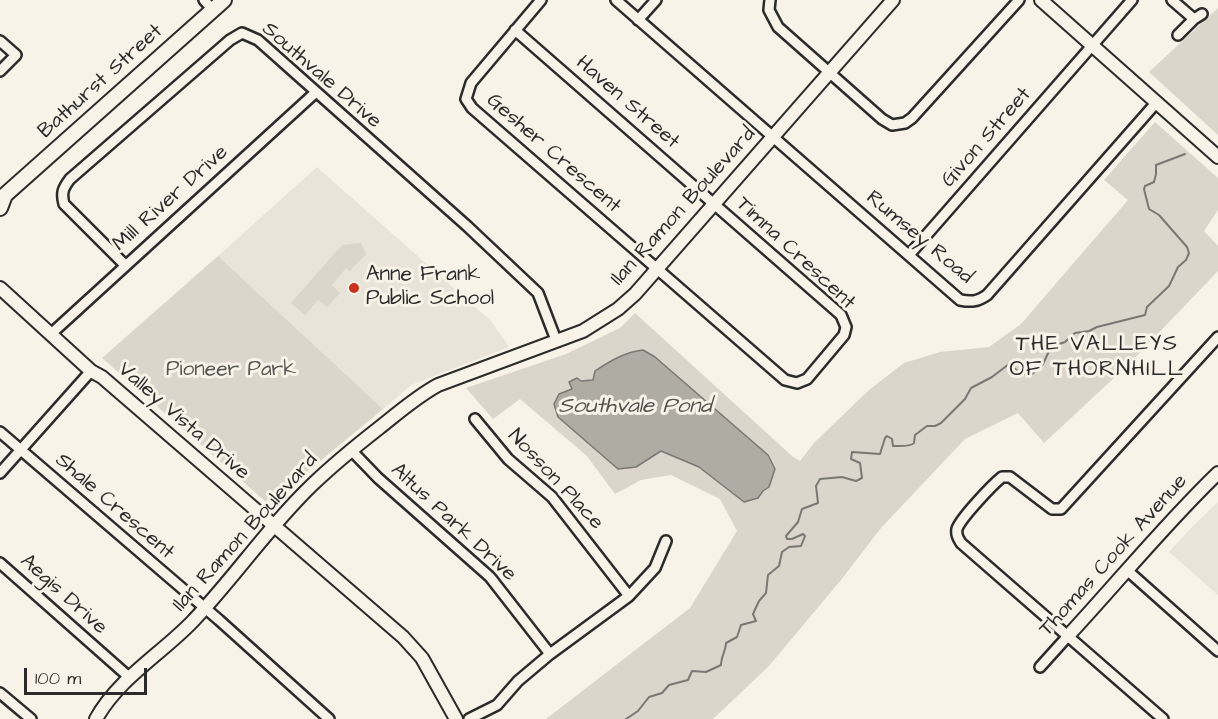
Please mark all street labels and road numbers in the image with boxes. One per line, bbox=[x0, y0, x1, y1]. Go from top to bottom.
street label: Southvale Drive bbox=[256, 17, 386, 135]
street label: Bathurst Street bbox=[33, 19, 169, 145]
street label: Haven Street bbox=[570, 51, 684, 155]
street label: Givon Street bbox=[937, 83, 1037, 193]
street label: Gesher Crescent bbox=[481, 89, 625, 219]
street label: Ilan Ramon Boulevard bbox=[606, 122, 762, 292]
street label: Mill River Drive bbox=[108, 141, 234, 257]
street label: Rumsey Road bbox=[860, 186, 978, 290]
street label: Timna Crescent bbox=[730, 192, 860, 316]
street label: Valley Vista Drive bbox=[112, 358, 254, 486]
street label: Nosson Place bbox=[502, 424, 608, 536]
street label: Shale Crescent bbox=[49, 448, 179, 566]
street label: Ilan Ramon Boulevard bbox=[168, 448, 324, 618]
street label: Altus Park Drive bbox=[385, 458, 521, 588]
street label: Thomas Cook Avenue bbox=[1035, 470, 1193, 642]
street label: Aegis Drive bbox=[14, 549, 112, 641]

